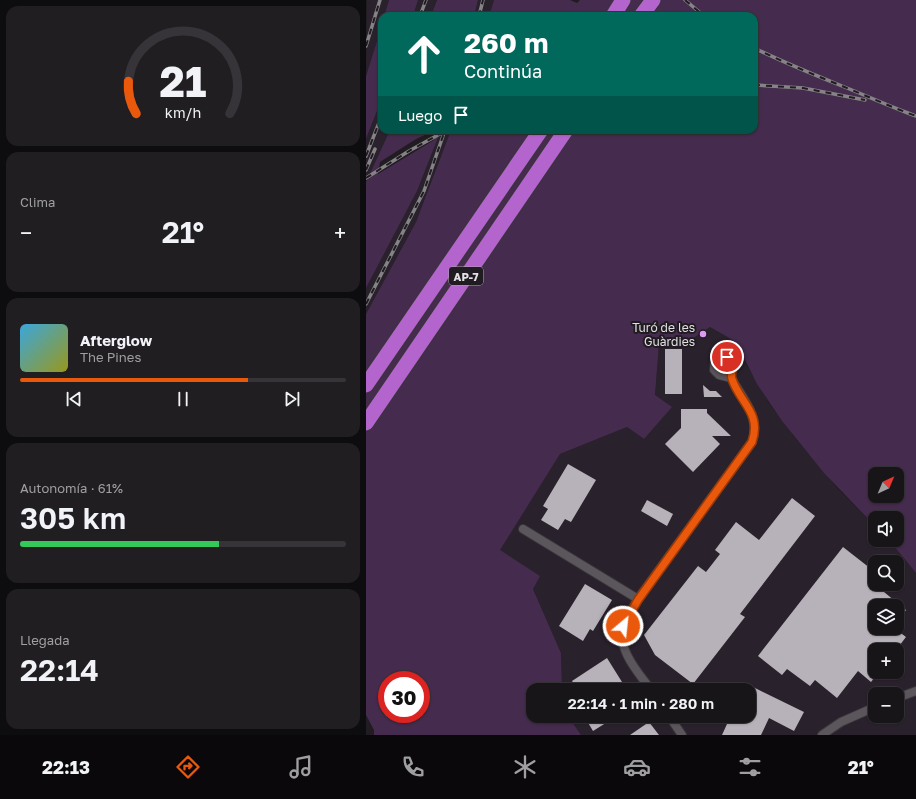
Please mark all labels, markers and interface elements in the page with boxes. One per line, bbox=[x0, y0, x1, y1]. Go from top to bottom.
text: 260 m bbox=[464, 26, 549, 59]
icon: ahead bbox=[398, 28, 450, 80]
text: 21 bbox=[160, 56, 206, 106]
text: Continúa bbox=[464, 60, 542, 82]
text: km/h bbox=[165, 103, 201, 120]
icon: arrive bbox=[450, 104, 472, 126]
text: Luego bbox=[398, 106, 442, 124]
text: Clima bbox=[20, 194, 55, 210]
text: 21° bbox=[162, 214, 204, 250]
text: − bbox=[20, 219, 32, 246]
text: + bbox=[334, 219, 346, 246]
road number: AP-7 bbox=[449, 267, 483, 285]
place label: Turó de les Guàrdies bbox=[632, 320, 695, 349]
marker: Turó de les Guàrdies bbox=[698, 329, 708, 339]
text: Afterglow bbox=[80, 331, 152, 349]
pin bbox=[710, 340, 744, 374]
icon: arrive bbox=[716, 346, 738, 368]
text: The Pines bbox=[80, 349, 141, 365]
icon: previous bbox=[63, 388, 85, 410]
icon: pause bbox=[172, 388, 194, 410]
icon: next bbox=[281, 388, 303, 410]
north arrow bbox=[868, 467, 904, 503]
map controls bbox=[868, 467, 904, 723]
text: Autonomía · 61% bbox=[20, 480, 123, 496]
text: 305 km bbox=[20, 500, 126, 536]
button: sound bbox=[868, 511, 904, 547]
button: search bbox=[868, 555, 904, 591]
button: layers bbox=[868, 599, 904, 635]
position arrow bbox=[602, 605, 644, 647]
text: Llegada bbox=[20, 632, 70, 648]
button: + bbox=[868, 643, 904, 679]
text: 22:14 bbox=[20, 652, 99, 688]
speed limit sign: 30 bbox=[378, 671, 430, 723]
button: − bbox=[868, 687, 904, 723]
text: 22:14 · 1 min · 280 m bbox=[568, 694, 714, 712]
icon: directions bbox=[174, 753, 202, 781]
icon: music bbox=[287, 753, 315, 781]
icon: phone bbox=[399, 753, 427, 781]
icon: climate bbox=[511, 753, 539, 781]
icon: car bbox=[623, 753, 651, 781]
icon: filters bbox=[736, 753, 764, 781]
text: 22:13 bbox=[42, 756, 90, 778]
text: 21° bbox=[848, 756, 874, 778]

